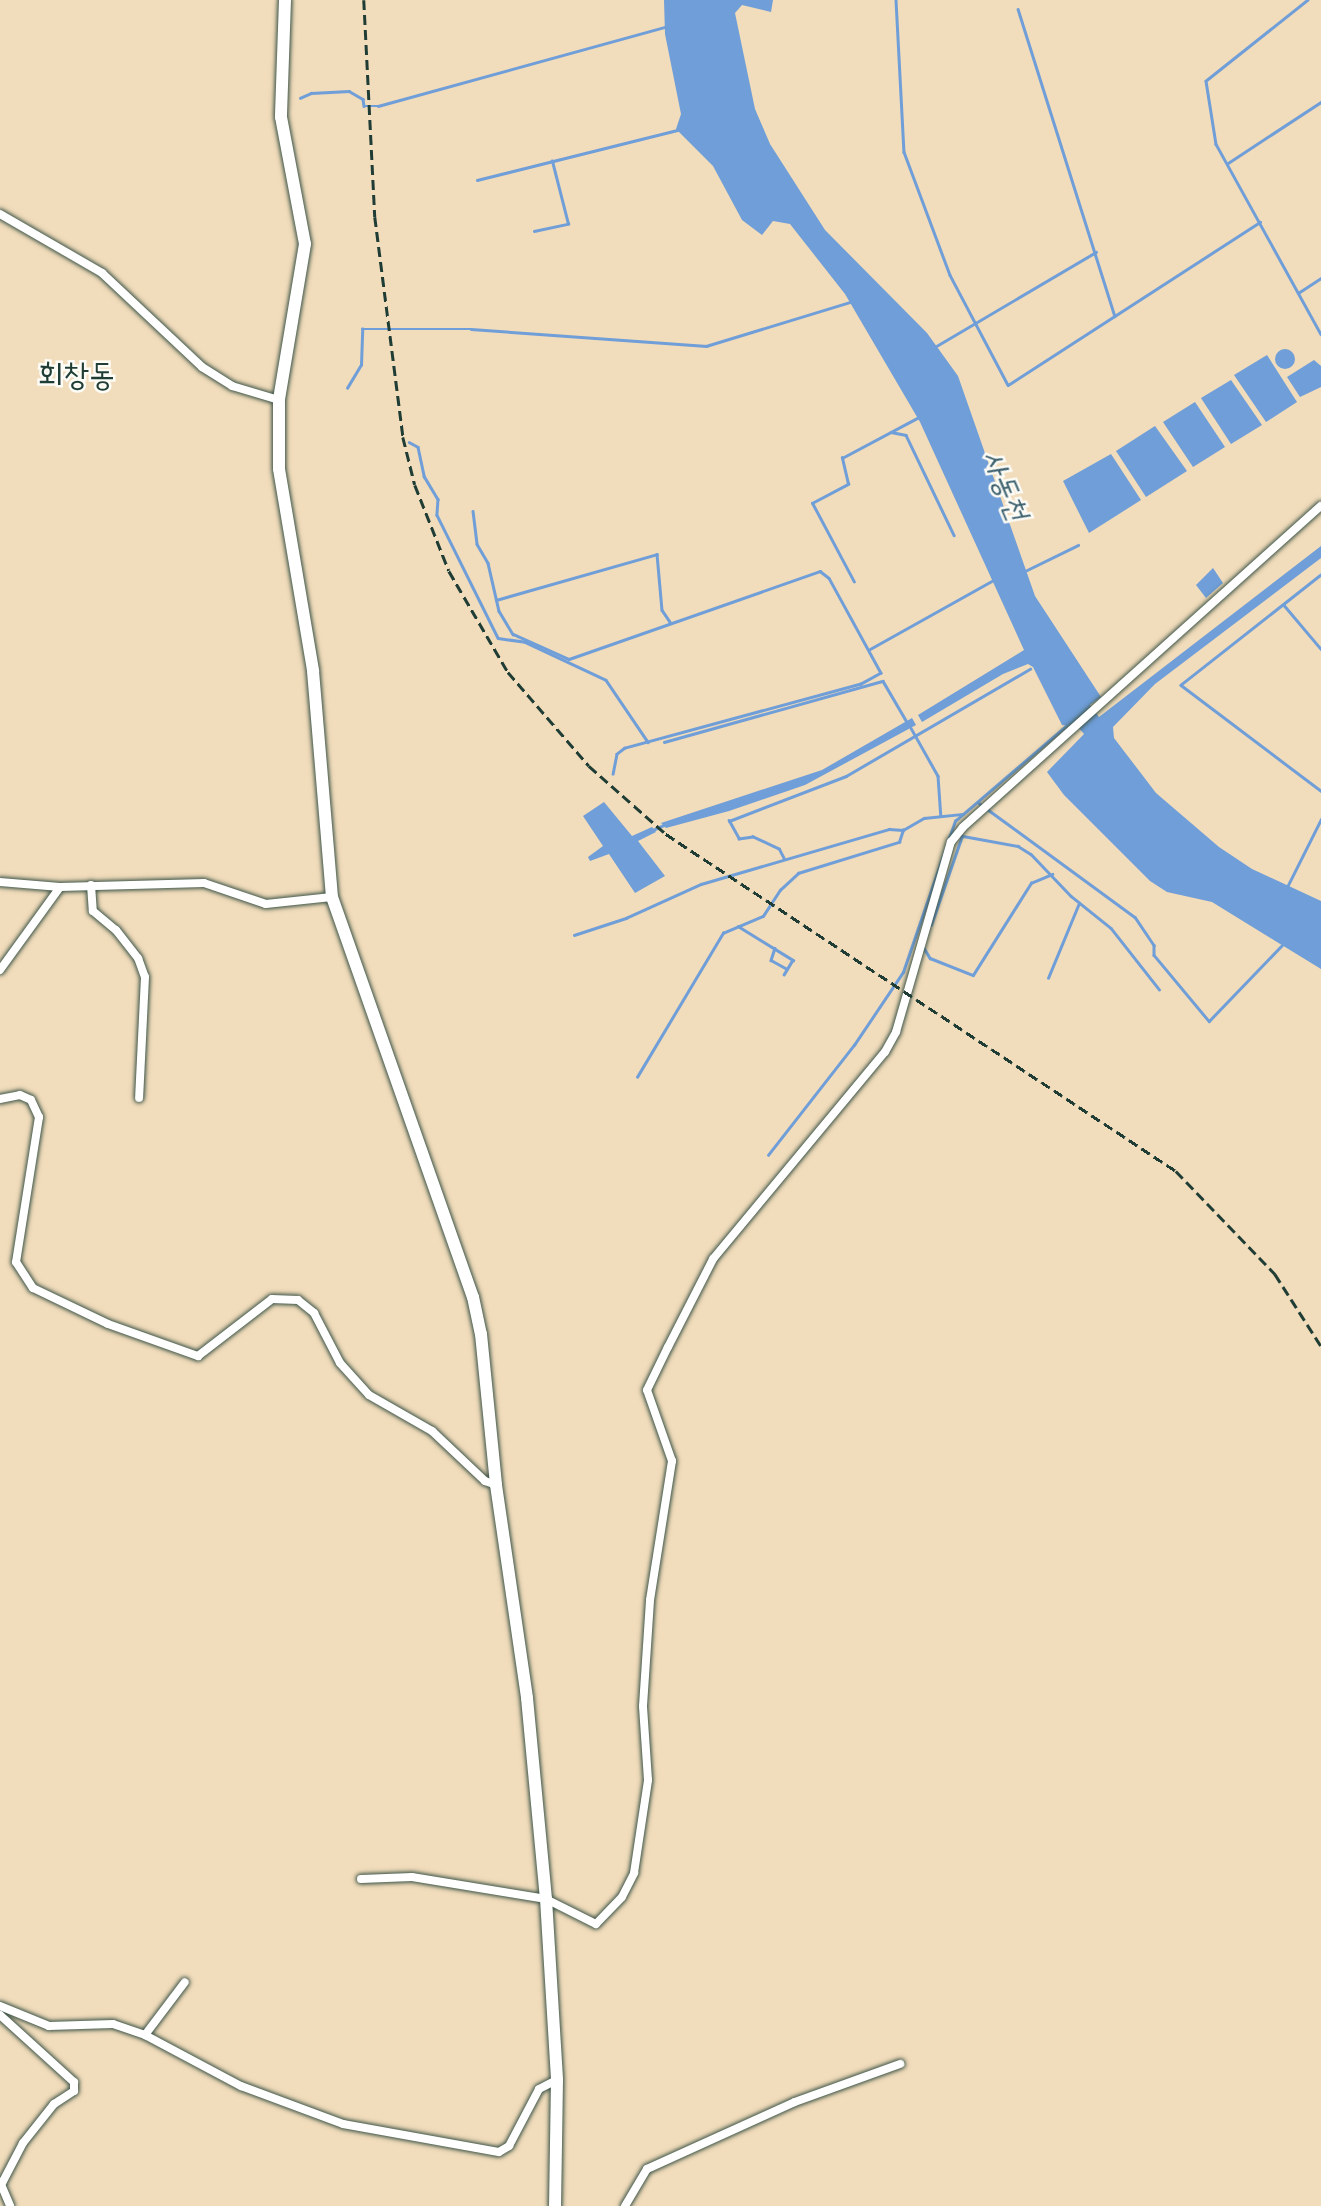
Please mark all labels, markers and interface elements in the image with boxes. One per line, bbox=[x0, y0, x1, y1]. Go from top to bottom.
district label: 회창동 bbox=[37, 360, 115, 398]
water label: 사동천 bbox=[970, 447, 1032, 527]

